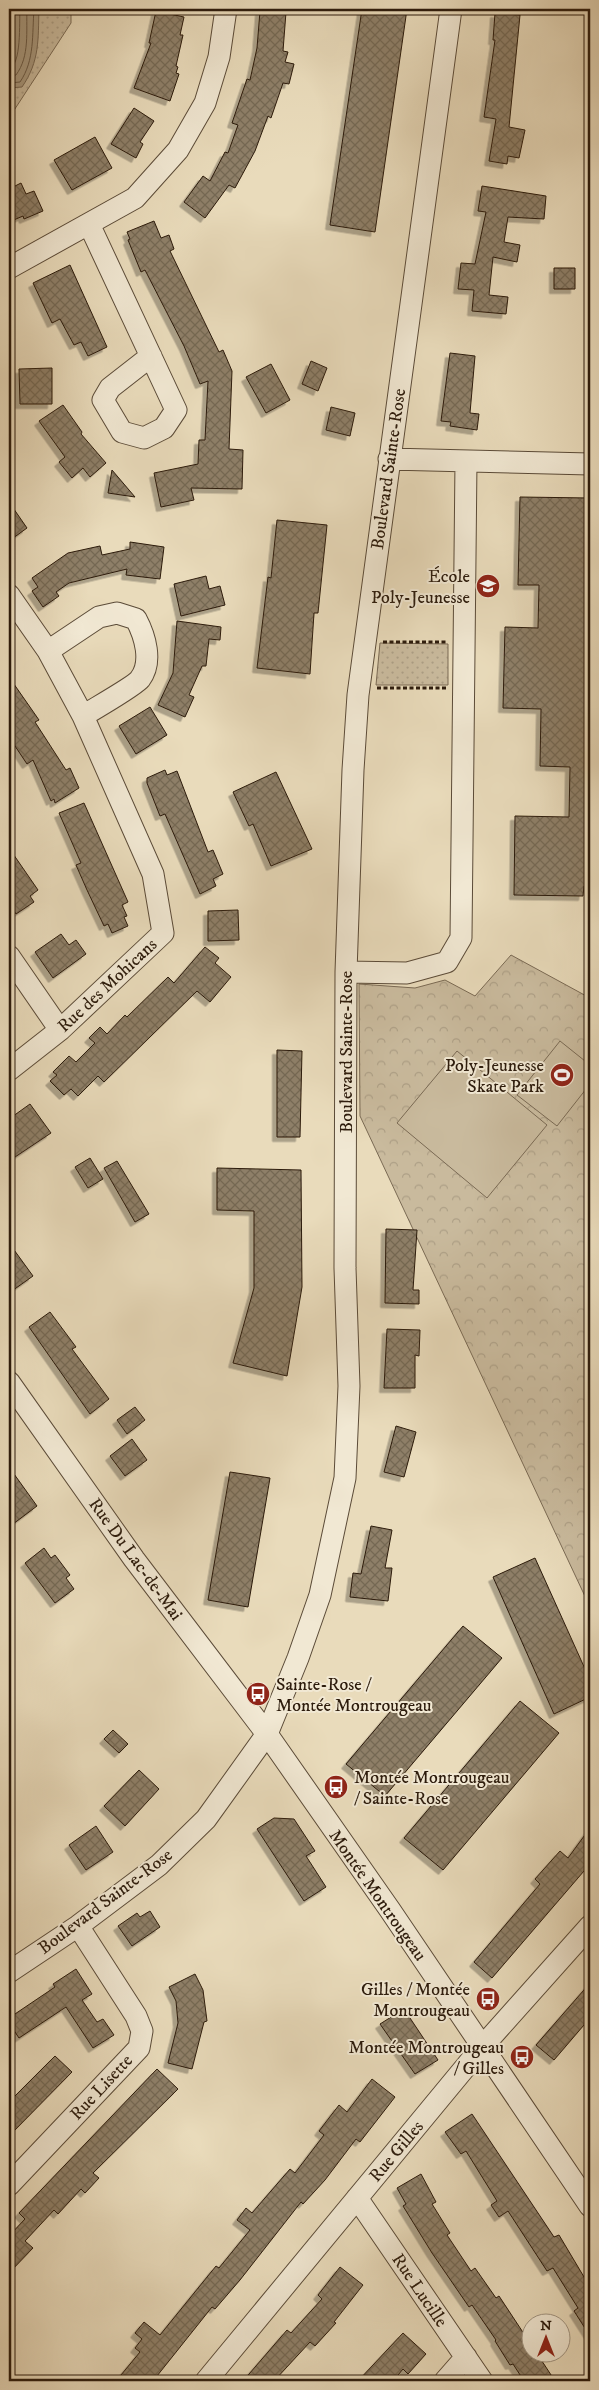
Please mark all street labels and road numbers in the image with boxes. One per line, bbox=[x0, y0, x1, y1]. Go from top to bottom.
street label: Boulevard Sainte-Rose bbox=[367, 387, 411, 551]
street label: Rue des Mohicans bbox=[53, 934, 162, 1037]
street label: Boulevard Sainte-Rose bbox=[336, 971, 358, 1133]
street label: Rue Du Lac-de-Mai bbox=[83, 1494, 187, 1625]
street label: Montée Montrougeau bbox=[324, 1826, 431, 1966]
street label: Boulevard Sainte-Rose bbox=[34, 1844, 177, 1959]
street label: Rue Lisette bbox=[66, 2050, 138, 2125]
street label: Rue Gilles bbox=[365, 2116, 429, 2187]
street label: Rue Lucille bbox=[386, 2249, 452, 2332]

